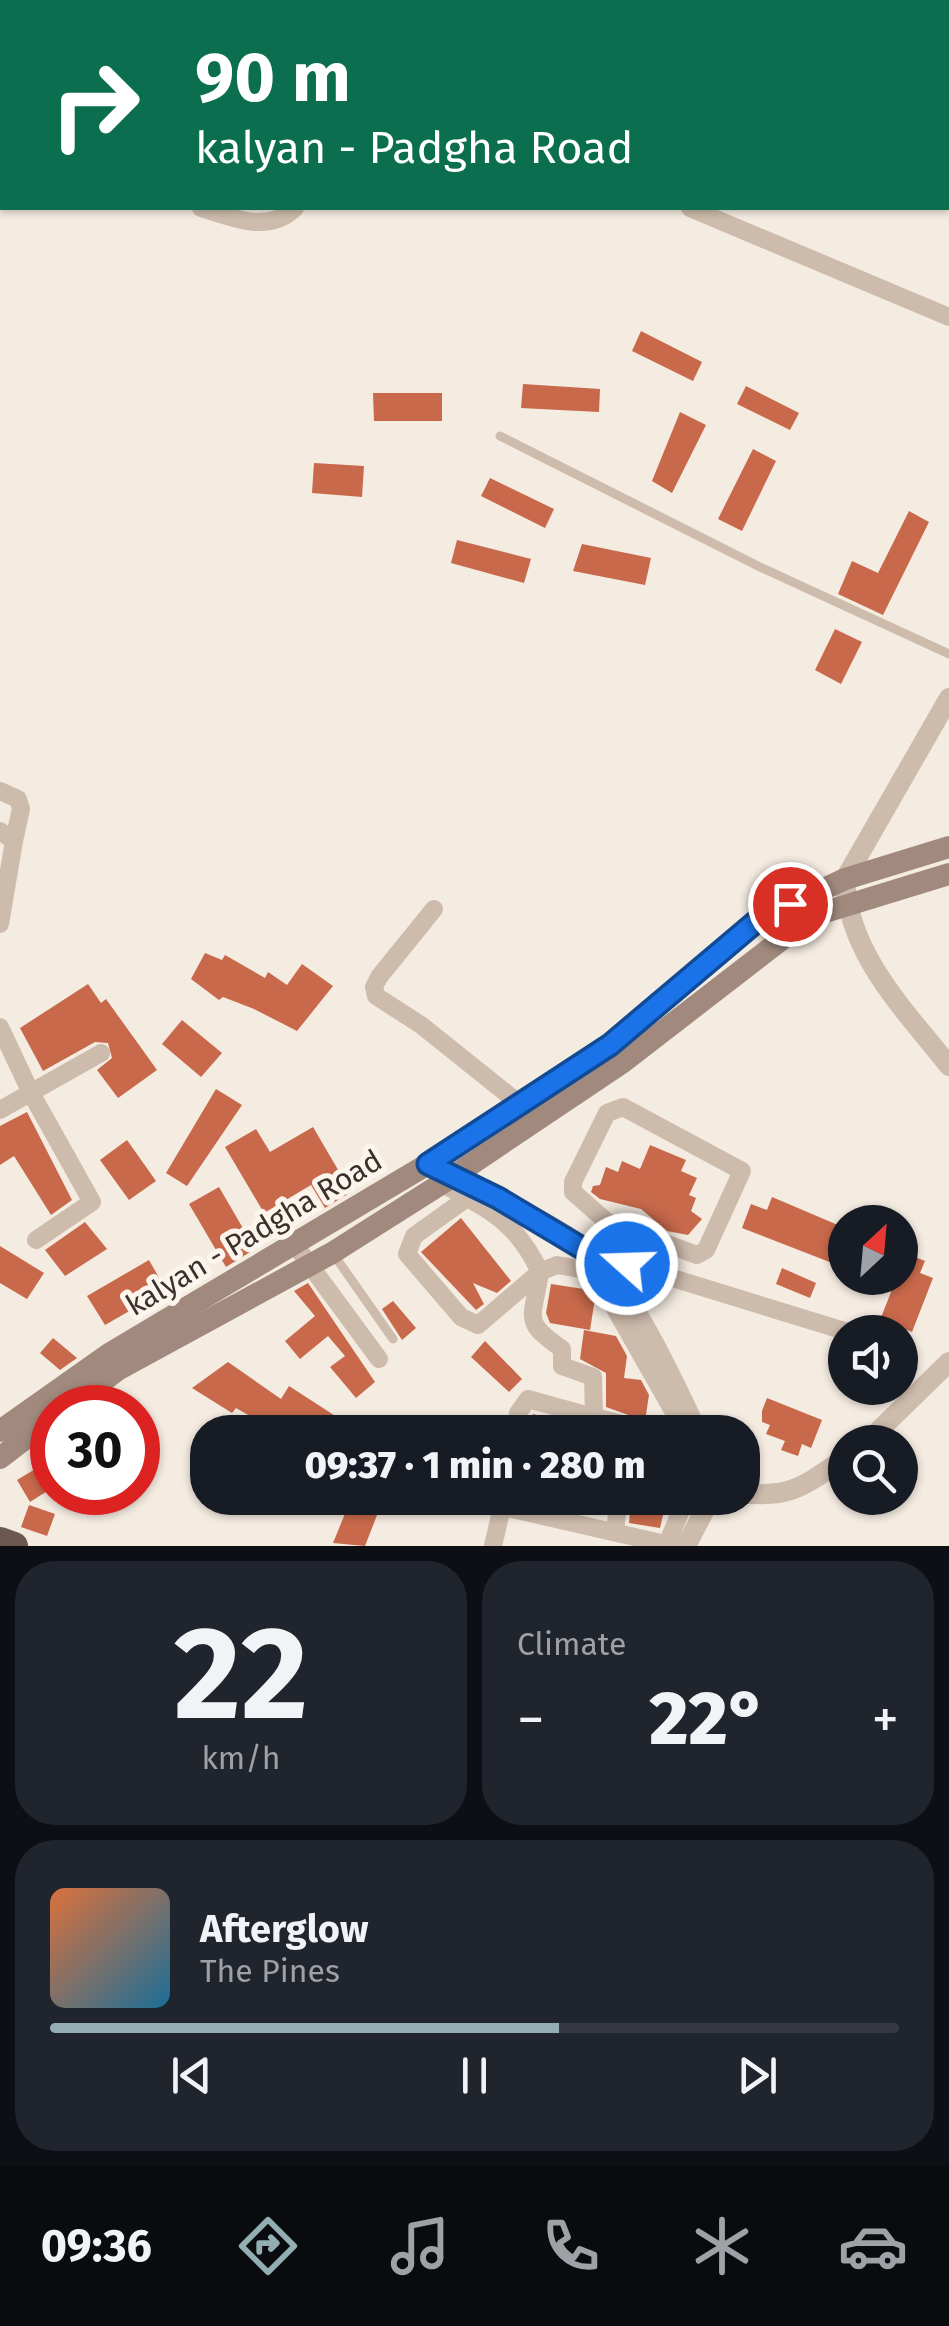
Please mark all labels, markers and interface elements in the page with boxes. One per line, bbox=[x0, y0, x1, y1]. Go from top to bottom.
text: 90 m bbox=[195, 36, 351, 120]
icon: right bbox=[30, 40, 160, 170]
text: kalyan - Padgha Road bbox=[195, 121, 633, 175]
pin bbox=[748, 862, 833, 947]
icon: arrive bbox=[763, 877, 818, 932]
street label: kalyan - Padgha Road bbox=[119, 1142, 389, 1324]
north arrow bbox=[828, 1205, 918, 1295]
map controls bbox=[828, 1205, 918, 1515]
position arrow bbox=[575, 1212, 679, 1316]
button: sound bbox=[828, 1315, 918, 1405]
speed limit sign: 30 bbox=[30, 1385, 160, 1515]
button: search bbox=[828, 1425, 918, 1515]
text: 09:37 · 1 min · 280 m bbox=[304, 1442, 646, 1488]
text: 22 bbox=[174, 1596, 308, 1752]
text: Climate bbox=[517, 1625, 626, 1663]
text: 22° bbox=[649, 1674, 767, 1764]
text: − bbox=[517, 1687, 545, 1753]
text: + bbox=[872, 1687, 899, 1753]
text: km/h bbox=[201, 1739, 281, 1777]
text: Afterglow bbox=[200, 1906, 368, 1952]
text: The Pines bbox=[200, 1952, 340, 1990]
icon: previous bbox=[164, 2048, 219, 2103]
icon: pause bbox=[447, 2048, 502, 2103]
icon: next bbox=[730, 2048, 785, 2103]
icon: directions bbox=[233, 2211, 303, 2281]
icon: music bbox=[385, 2211, 455, 2281]
icon: phone bbox=[536, 2211, 606, 2281]
icon: climate bbox=[687, 2211, 757, 2281]
icon: car bbox=[838, 2211, 908, 2281]
text: 09:36 bbox=[41, 2219, 152, 2273]

